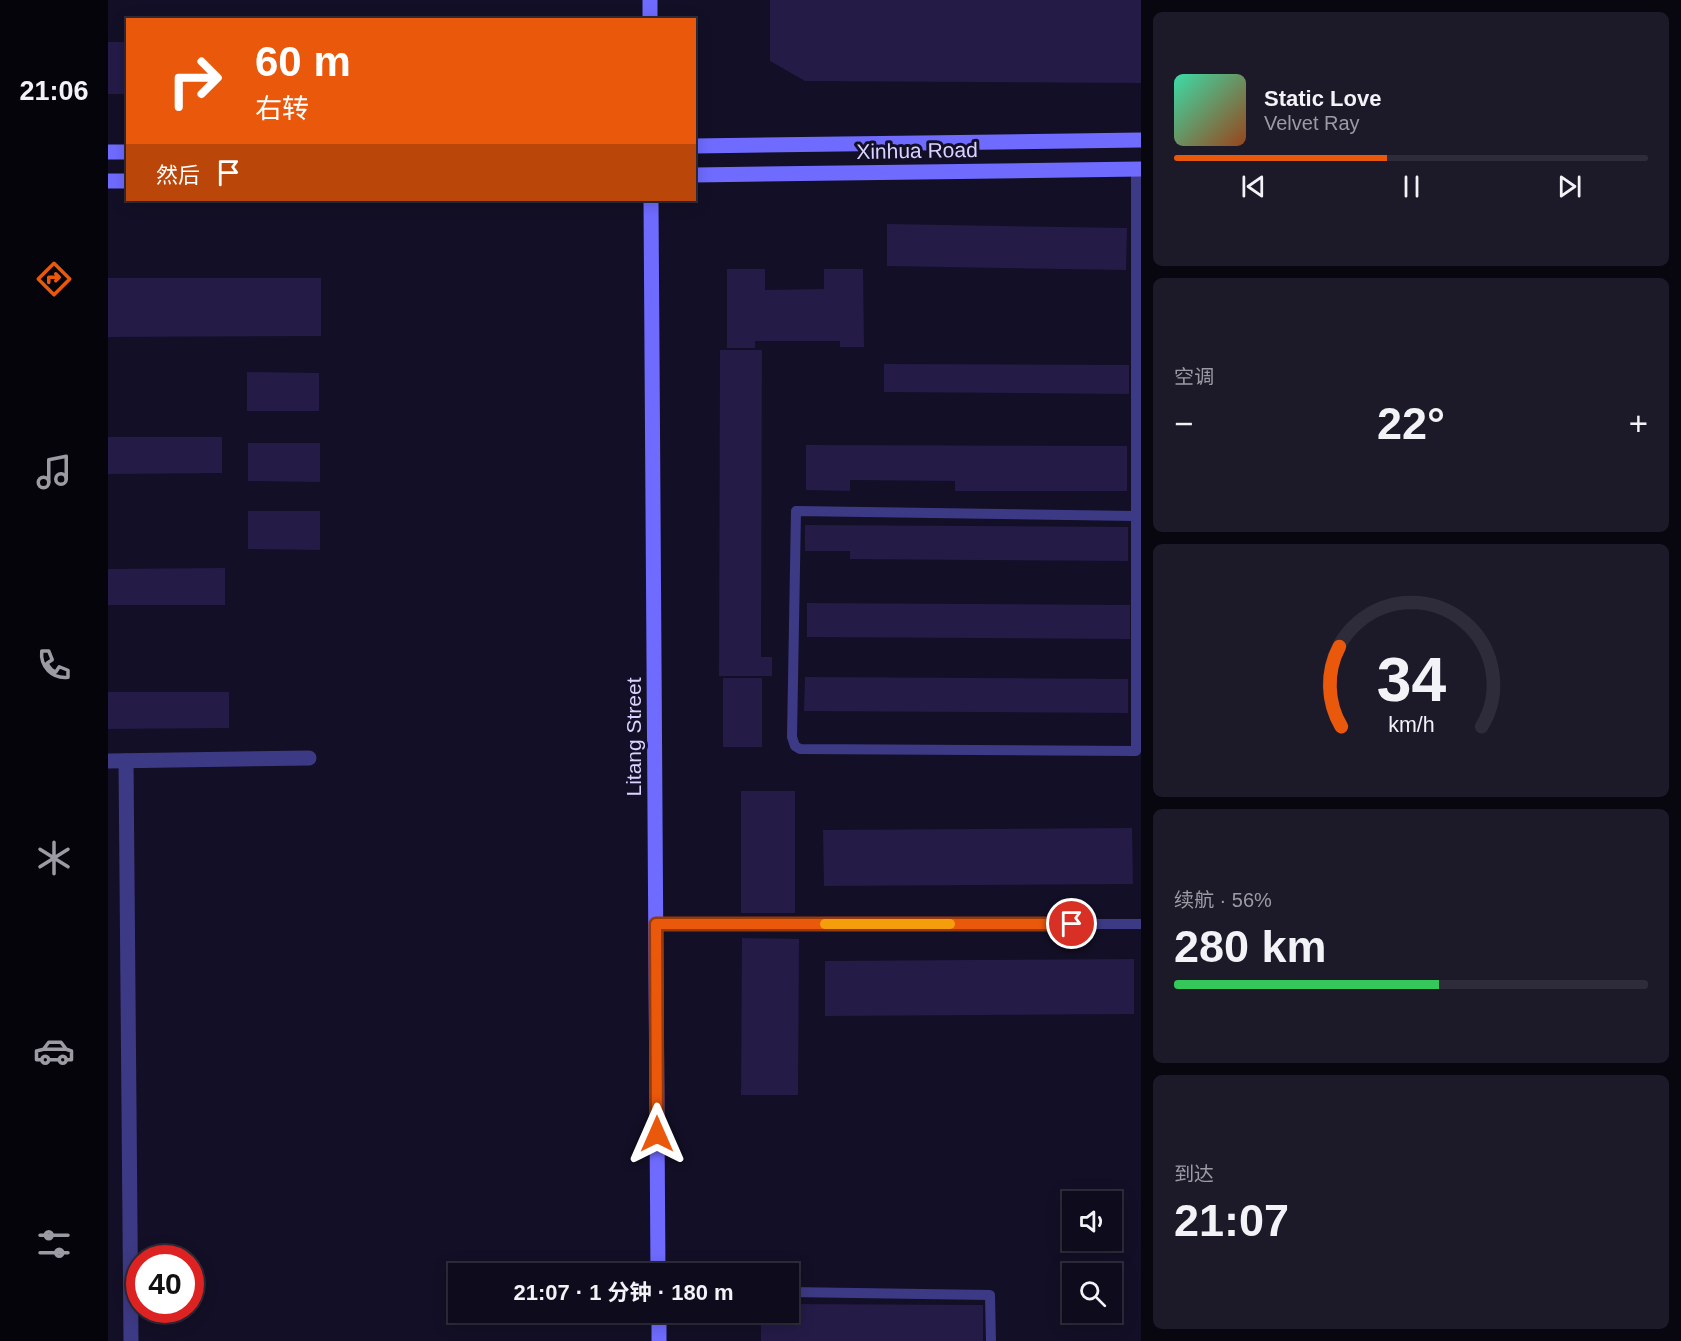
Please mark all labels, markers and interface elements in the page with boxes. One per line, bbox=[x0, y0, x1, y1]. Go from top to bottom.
text: 60 m bbox=[255, 38, 351, 85]
icon: right bbox=[156, 42, 234, 120]
text: 21:06 bbox=[19, 76, 89, 106]
text: Static Love bbox=[1264, 86, 1381, 111]
text: 右转 bbox=[255, 94, 309, 124]
text: Velvet Ray bbox=[1264, 112, 1360, 134]
street label: Xinhua Road bbox=[856, 138, 978, 163]
icon: arrive bbox=[212, 156, 245, 189]
text: 然后 bbox=[156, 163, 200, 188]
icon: previous bbox=[1237, 170, 1270, 203]
icon: pause bbox=[1395, 170, 1428, 203]
icon: next bbox=[1553, 170, 1586, 203]
icon: directions bbox=[33, 258, 75, 300]
text: 空调 bbox=[1174, 366, 1214, 388]
text: 22° bbox=[1377, 398, 1445, 449]
text: − bbox=[1174, 405, 1193, 442]
text: + bbox=[1629, 405, 1648, 442]
icon: music bbox=[33, 451, 75, 493]
icon: phone bbox=[33, 644, 75, 686]
text: 34 bbox=[1376, 646, 1446, 715]
street label: Litang Street bbox=[622, 677, 645, 797]
text: km/h bbox=[1388, 714, 1434, 738]
icon: climate bbox=[33, 837, 75, 879]
text: 续航 · 56% bbox=[1174, 889, 1272, 911]
pin bbox=[1046, 898, 1097, 949]
icon: arrive bbox=[1055, 907, 1088, 940]
text: 280 km bbox=[1174, 921, 1327, 972]
icon: car bbox=[33, 1030, 75, 1072]
position arrow bbox=[625, 1102, 689, 1166]
text: 到达 bbox=[1174, 1163, 1214, 1185]
map controls bbox=[1062, 1191, 1122, 1323]
button: sound bbox=[1062, 1191, 1122, 1251]
text: 21:07 bbox=[1174, 1195, 1289, 1246]
icon: filters bbox=[33, 1223, 75, 1265]
speed limit sign: 40 bbox=[126, 1245, 204, 1323]
button: search bbox=[1062, 1263, 1122, 1323]
text: 21:07 · 1 分钟 · 180 m bbox=[513, 1280, 734, 1305]

